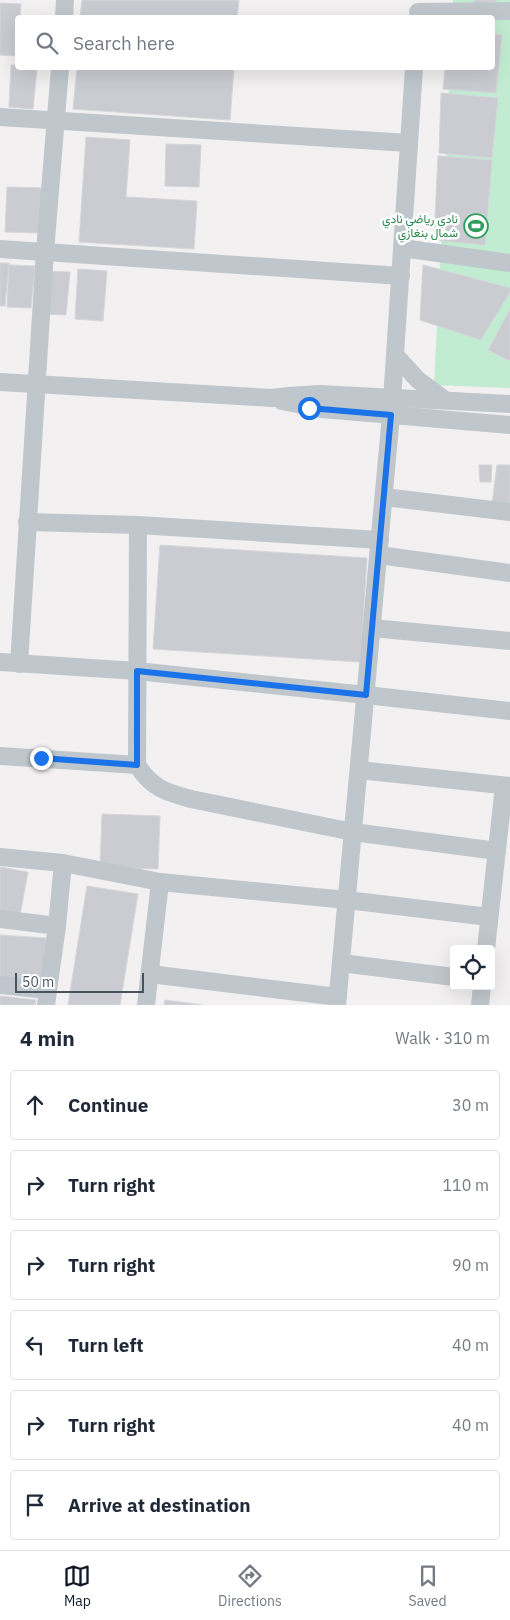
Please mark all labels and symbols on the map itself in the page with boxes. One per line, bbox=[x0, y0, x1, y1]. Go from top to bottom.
place label: نادي رياضي نادي شمال بنغازي bbox=[382, 211, 458, 243]
sports icon: نادي رياضي نادي شمال بنغازي bbox=[463, 213, 489, 239]
route start bbox=[298, 397, 321, 420]
route end bbox=[30, 747, 53, 770]
scale bar bbox=[15, 970, 144, 993]

